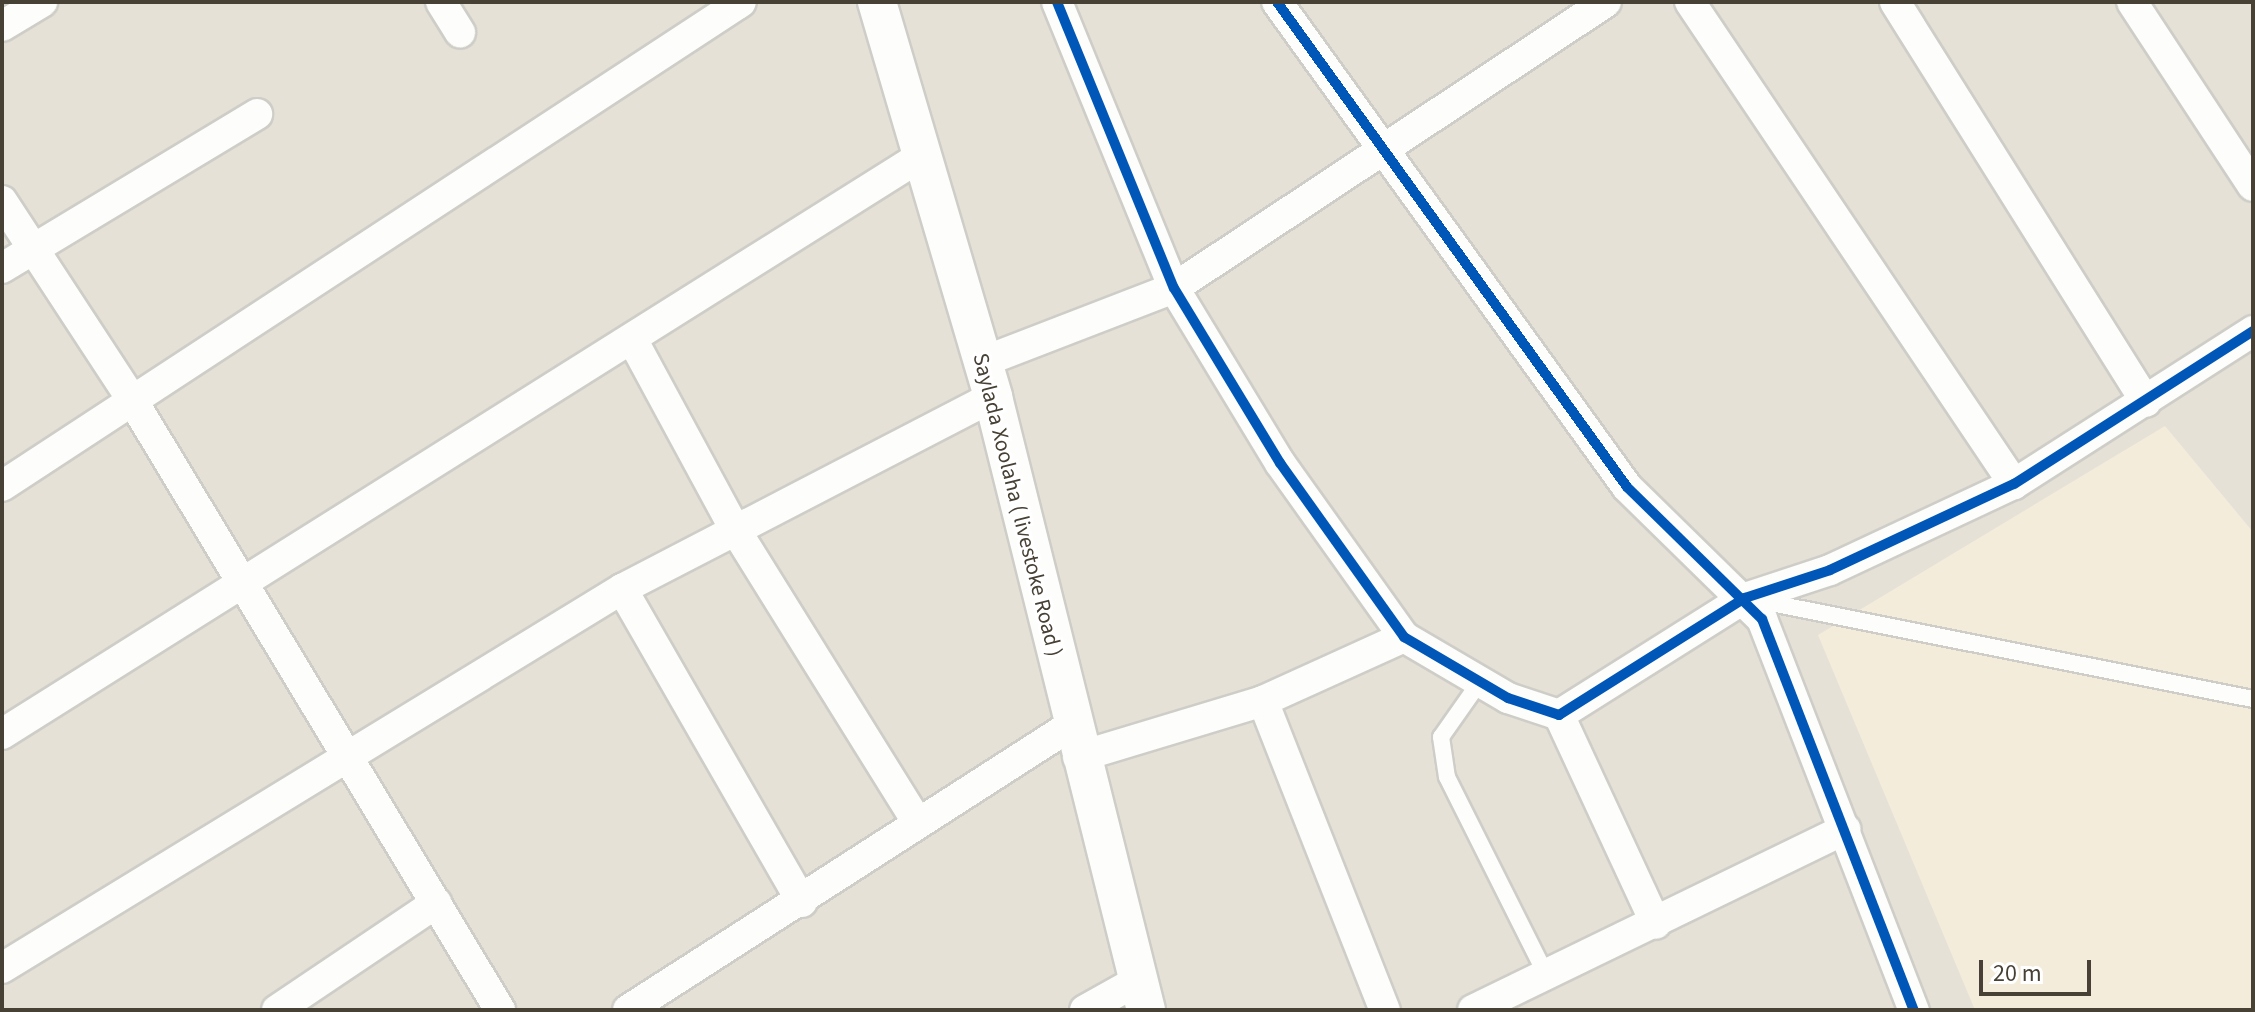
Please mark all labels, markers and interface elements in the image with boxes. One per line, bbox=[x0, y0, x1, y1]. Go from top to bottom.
street label: Saylada Xoolaha ( livestoke Road ) bbox=[966, 351, 1068, 659]
scale bar bbox=[1983, 944, 2095, 994]
text: 20 m bbox=[1993, 956, 2042, 991]

